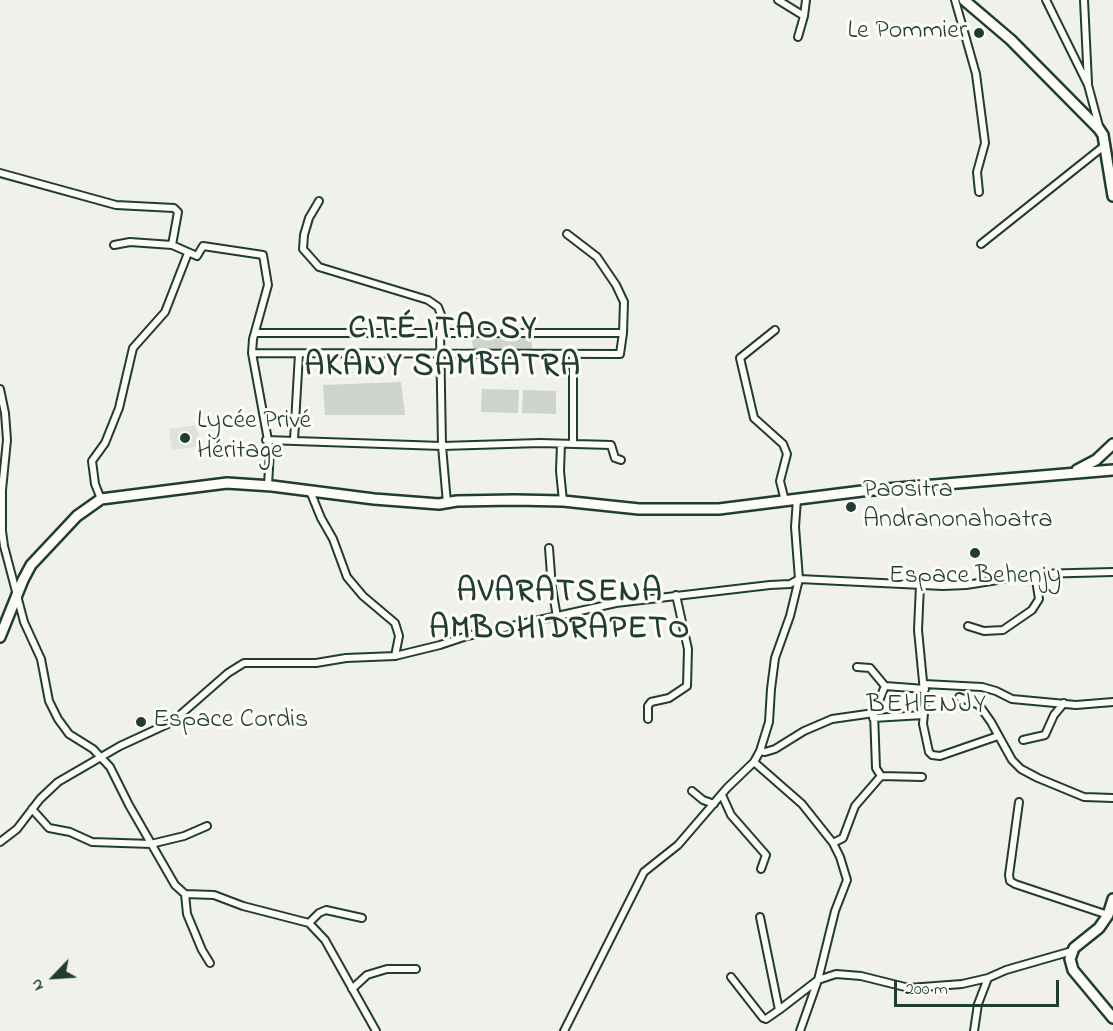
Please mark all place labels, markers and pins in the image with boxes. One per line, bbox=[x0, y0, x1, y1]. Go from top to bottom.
place label: Le Pommier bbox=[847, 17, 967, 49]
marker: Le Pommier bbox=[972, 26, 986, 40]
place label: Lycée Privé Héritage bbox=[197, 407, 311, 468]
marker: Lycée Privé Héritage bbox=[178, 431, 192, 445]
place label: Paositra Andranonahoatra bbox=[863, 476, 1052, 538]
marker: Paositra Andranonahoatra bbox=[844, 500, 858, 514]
marker: Espace Behenjy bbox=[968, 546, 982, 560]
place label: Espace Behenjy bbox=[889, 562, 1061, 594]
place label: Espace Cordis bbox=[153, 706, 308, 738]
marker: Espace Cordis bbox=[134, 715, 148, 729]

